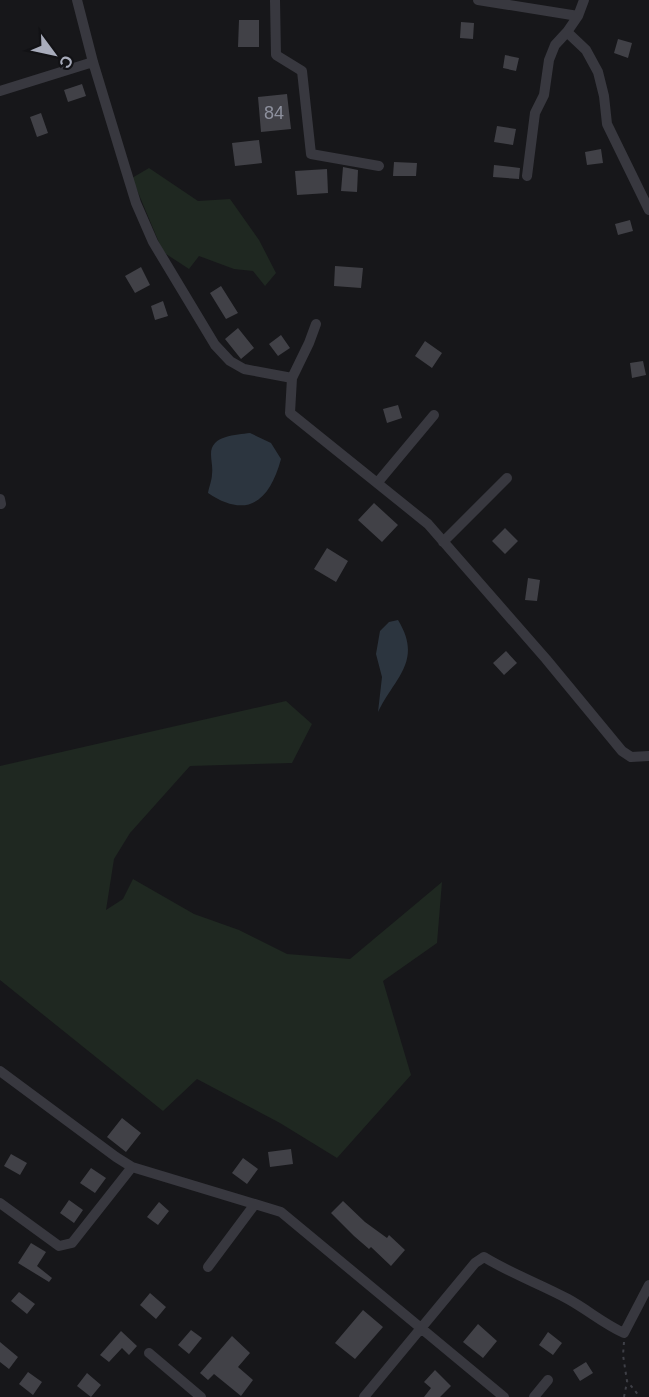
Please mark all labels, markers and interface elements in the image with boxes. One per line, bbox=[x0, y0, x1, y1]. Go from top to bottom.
north arrow bbox=[24, 24, 84, 84]
text: С bbox=[56, 52, 76, 72]
house number: 84 bbox=[264, 103, 284, 123]

